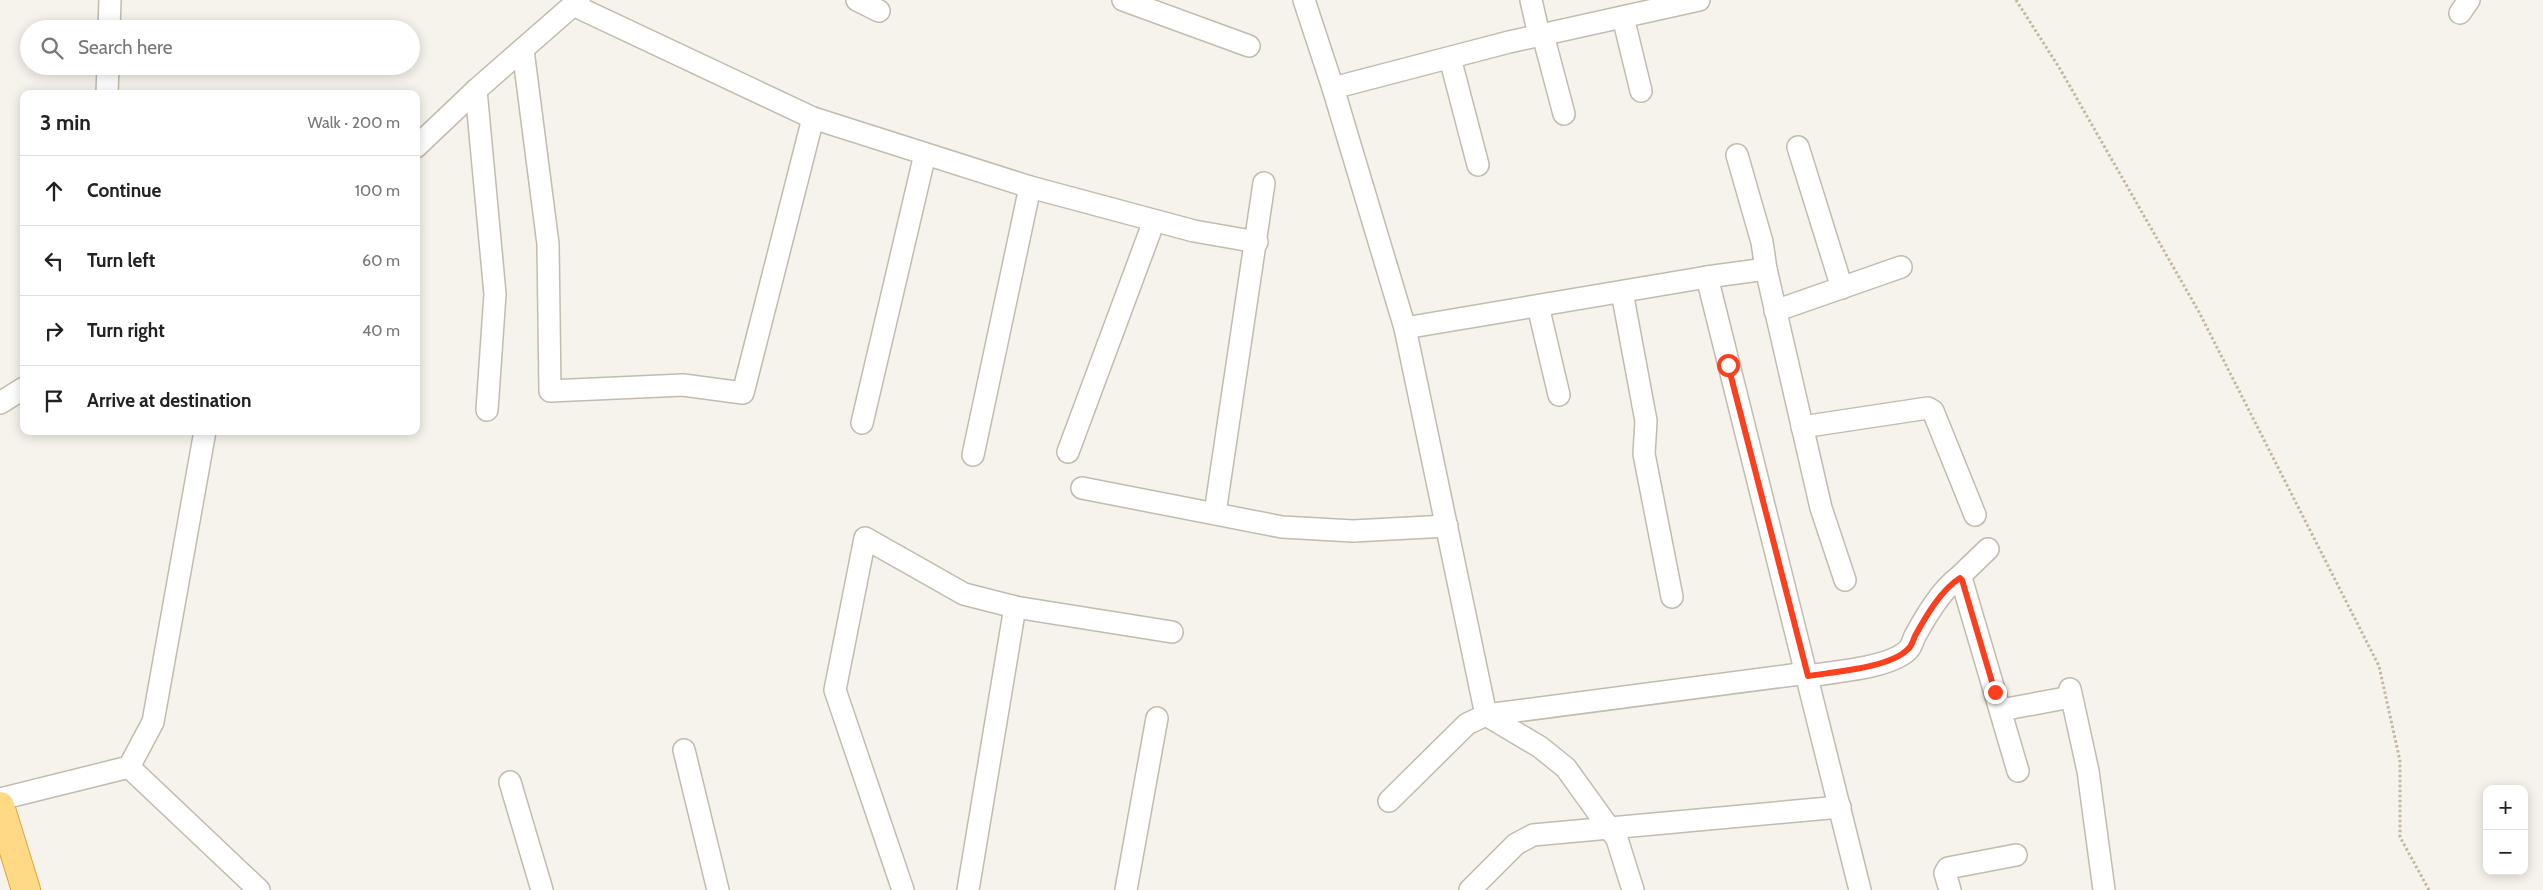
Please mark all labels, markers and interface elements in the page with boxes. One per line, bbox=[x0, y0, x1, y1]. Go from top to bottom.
search box bbox=[20, 20, 420, 75]
icon: search bbox=[38, 34, 66, 62]
text: Search here bbox=[78, 36, 172, 59]
text: 3 min bbox=[40, 110, 91, 135]
text: Walk · 200 m bbox=[308, 113, 400, 132]
icon: ahead bbox=[40, 177, 68, 205]
text: Continue bbox=[87, 179, 161, 202]
text: 100 m bbox=[355, 181, 400, 200]
icon: left bbox=[40, 247, 68, 275]
text: Turn left bbox=[87, 249, 155, 272]
text: 60 m bbox=[362, 251, 400, 270]
icon: right bbox=[40, 317, 68, 345]
text: Turn right bbox=[87, 319, 165, 342]
text: 40 m bbox=[362, 321, 400, 340]
route start bbox=[1717, 354, 1740, 377]
icon: arrive bbox=[40, 387, 68, 415]
text: Arrive at destination bbox=[87, 389, 251, 412]
route end bbox=[1984, 681, 2007, 704]
map controls bbox=[2483, 785, 2528, 875]
button: + bbox=[2483, 785, 2528, 830]
button: − bbox=[2483, 830, 2528, 875]

